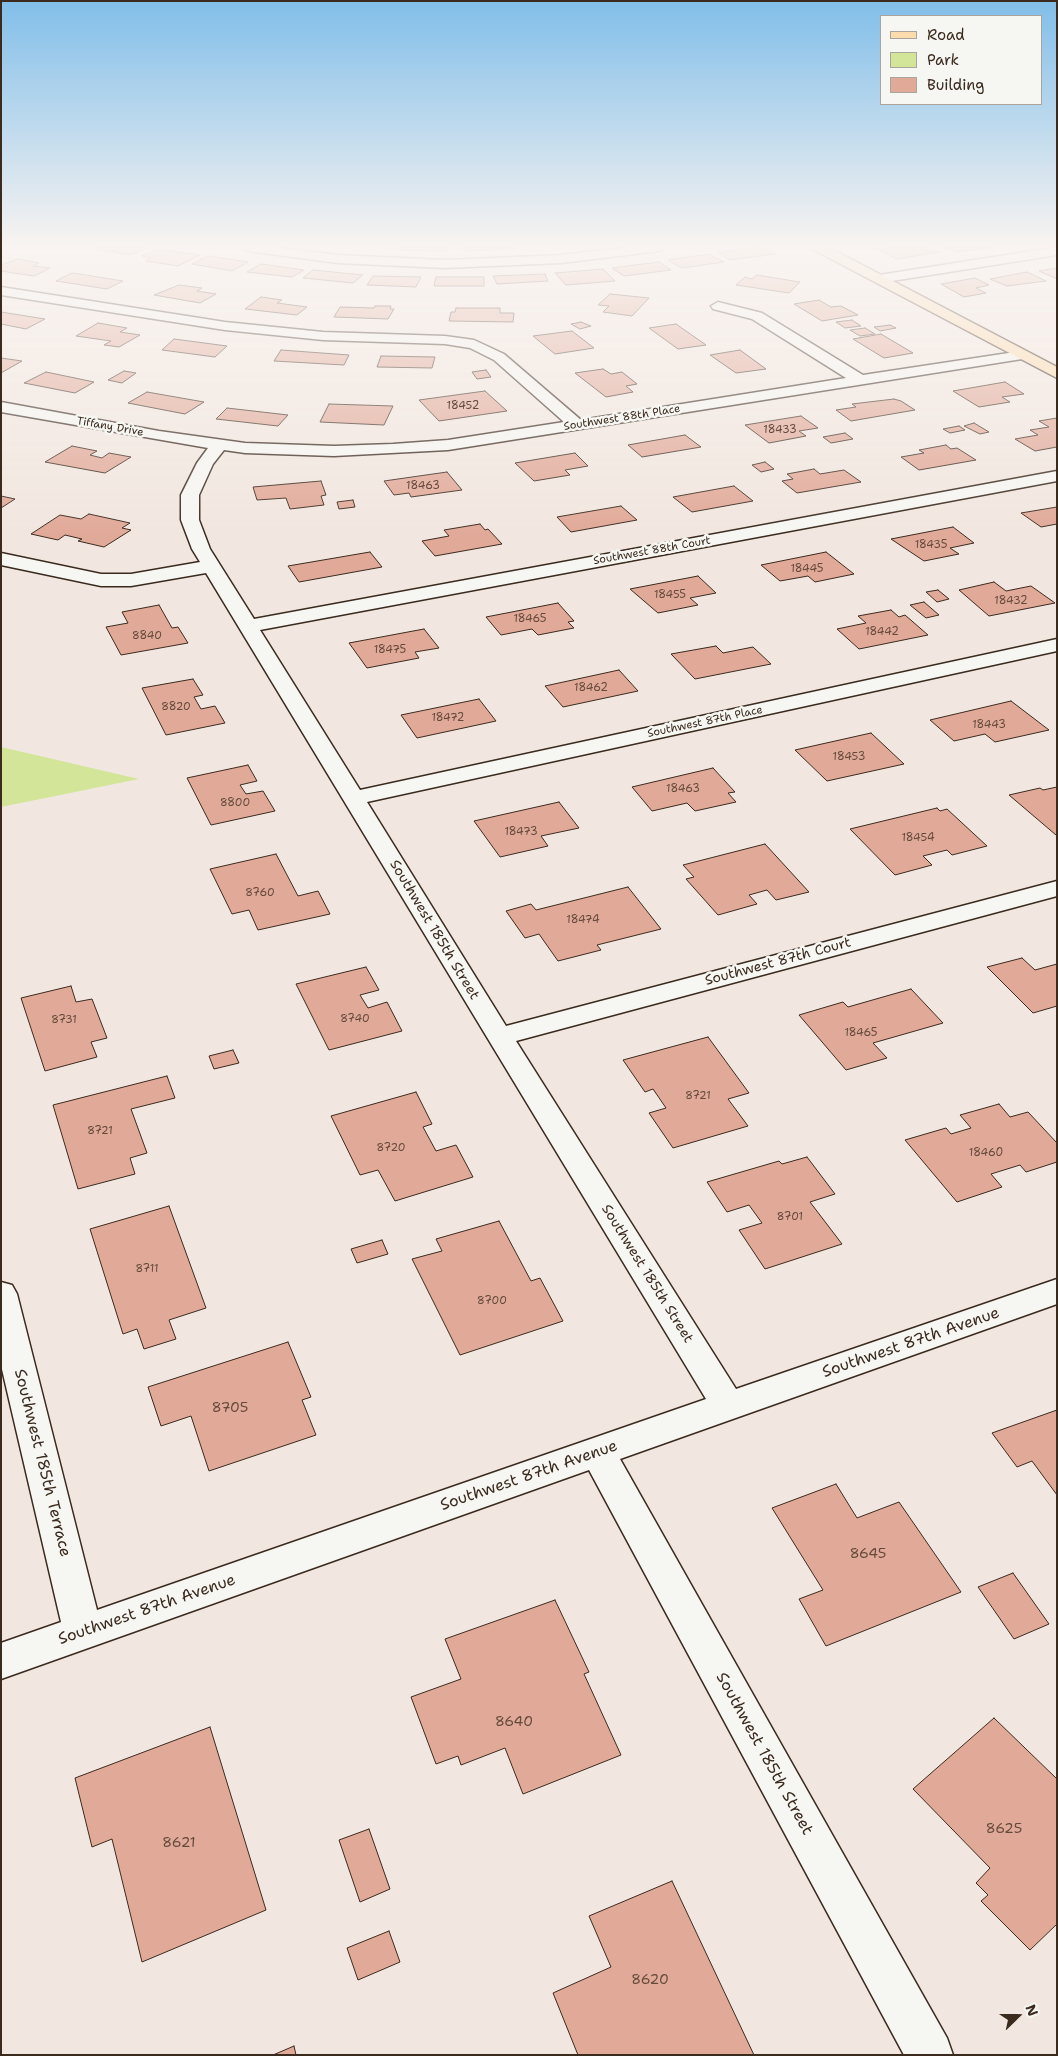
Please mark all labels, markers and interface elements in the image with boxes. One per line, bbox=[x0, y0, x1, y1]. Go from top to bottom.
legend bbox=[880, 15, 1043, 105]
text: Road bbox=[927, 25, 965, 45]
text: Park bbox=[927, 50, 959, 70]
text: Building bbox=[927, 75, 984, 95]
house number: 18452 bbox=[447, 399, 479, 413]
street label: Southwest 88th Place bbox=[563, 402, 681, 434]
street label: Tiffany Drive bbox=[76, 415, 144, 439]
house number: 18433 bbox=[763, 423, 797, 437]
house number: 18463 bbox=[406, 479, 440, 493]
street label: Southwest 88th Court bbox=[592, 534, 712, 568]
house number: 18435 bbox=[915, 538, 947, 552]
house number: 18445 bbox=[790, 562, 824, 576]
house number: 18455 bbox=[654, 588, 686, 602]
house number: 18432 bbox=[994, 594, 1028, 608]
house number: 18465 bbox=[513, 612, 547, 626]
house number: 18442 bbox=[865, 625, 899, 639]
house number: 8840 bbox=[132, 629, 162, 643]
house number: 18475 bbox=[374, 643, 406, 657]
house number: 18462 bbox=[574, 681, 608, 695]
house number: 8820 bbox=[161, 700, 191, 714]
street label: Southwest 87th Place bbox=[646, 703, 764, 741]
house number: 18472 bbox=[431, 711, 465, 725]
house number: 18443 bbox=[972, 718, 1006, 732]
house number: 18453 bbox=[833, 750, 865, 764]
house number: 18463 bbox=[666, 782, 700, 796]
house number: 8800 bbox=[220, 796, 250, 810]
house number: 18473 bbox=[504, 825, 538, 839]
house number: 18454 bbox=[901, 831, 935, 845]
street label: Southwest 185th Street bbox=[386, 857, 482, 1003]
house number: 8760 bbox=[245, 886, 275, 900]
house number: 18474 bbox=[566, 913, 600, 927]
street label: Southwest 87th Court bbox=[703, 934, 853, 990]
house number: 8740 bbox=[340, 1012, 370, 1026]
house number: 8731 bbox=[51, 1013, 77, 1027]
house number: 18465 bbox=[844, 1026, 878, 1040]
house number: 8721 bbox=[685, 1089, 711, 1103]
house number: 8721 bbox=[87, 1124, 113, 1138]
house number: 8720 bbox=[377, 1141, 405, 1155]
house number: 18460 bbox=[969, 1146, 1003, 1160]
street label: Southwest 185th Street bbox=[597, 1202, 697, 1346]
house number: 8701 bbox=[777, 1210, 803, 1224]
house number: 8711 bbox=[136, 1262, 158, 1276]
house number: 8700 bbox=[477, 1294, 507, 1308]
street label: Southwest 87th Avenue bbox=[820, 1304, 1002, 1382]
street label: Southwest 185th Terrace bbox=[9, 1367, 75, 1559]
house number: 8705 bbox=[212, 1400, 248, 1416]
street label: Southwest 87th Avenue bbox=[438, 1437, 620, 1515]
house number: 8645 bbox=[850, 1546, 886, 1562]
street label: Southwest 87th Avenue bbox=[56, 1571, 238, 1649]
street label: Southwest 185th Street bbox=[711, 1669, 817, 1839]
house number: 8640 bbox=[495, 1714, 533, 1730]
house number: 8625 bbox=[986, 1821, 1022, 1837]
house number: 8621 bbox=[162, 1835, 196, 1851]
house number: 8620 bbox=[631, 1972, 669, 1988]
north arrow bbox=[993, 1991, 1043, 2041]
text: N bbox=[1021, 2002, 1042, 2019]

